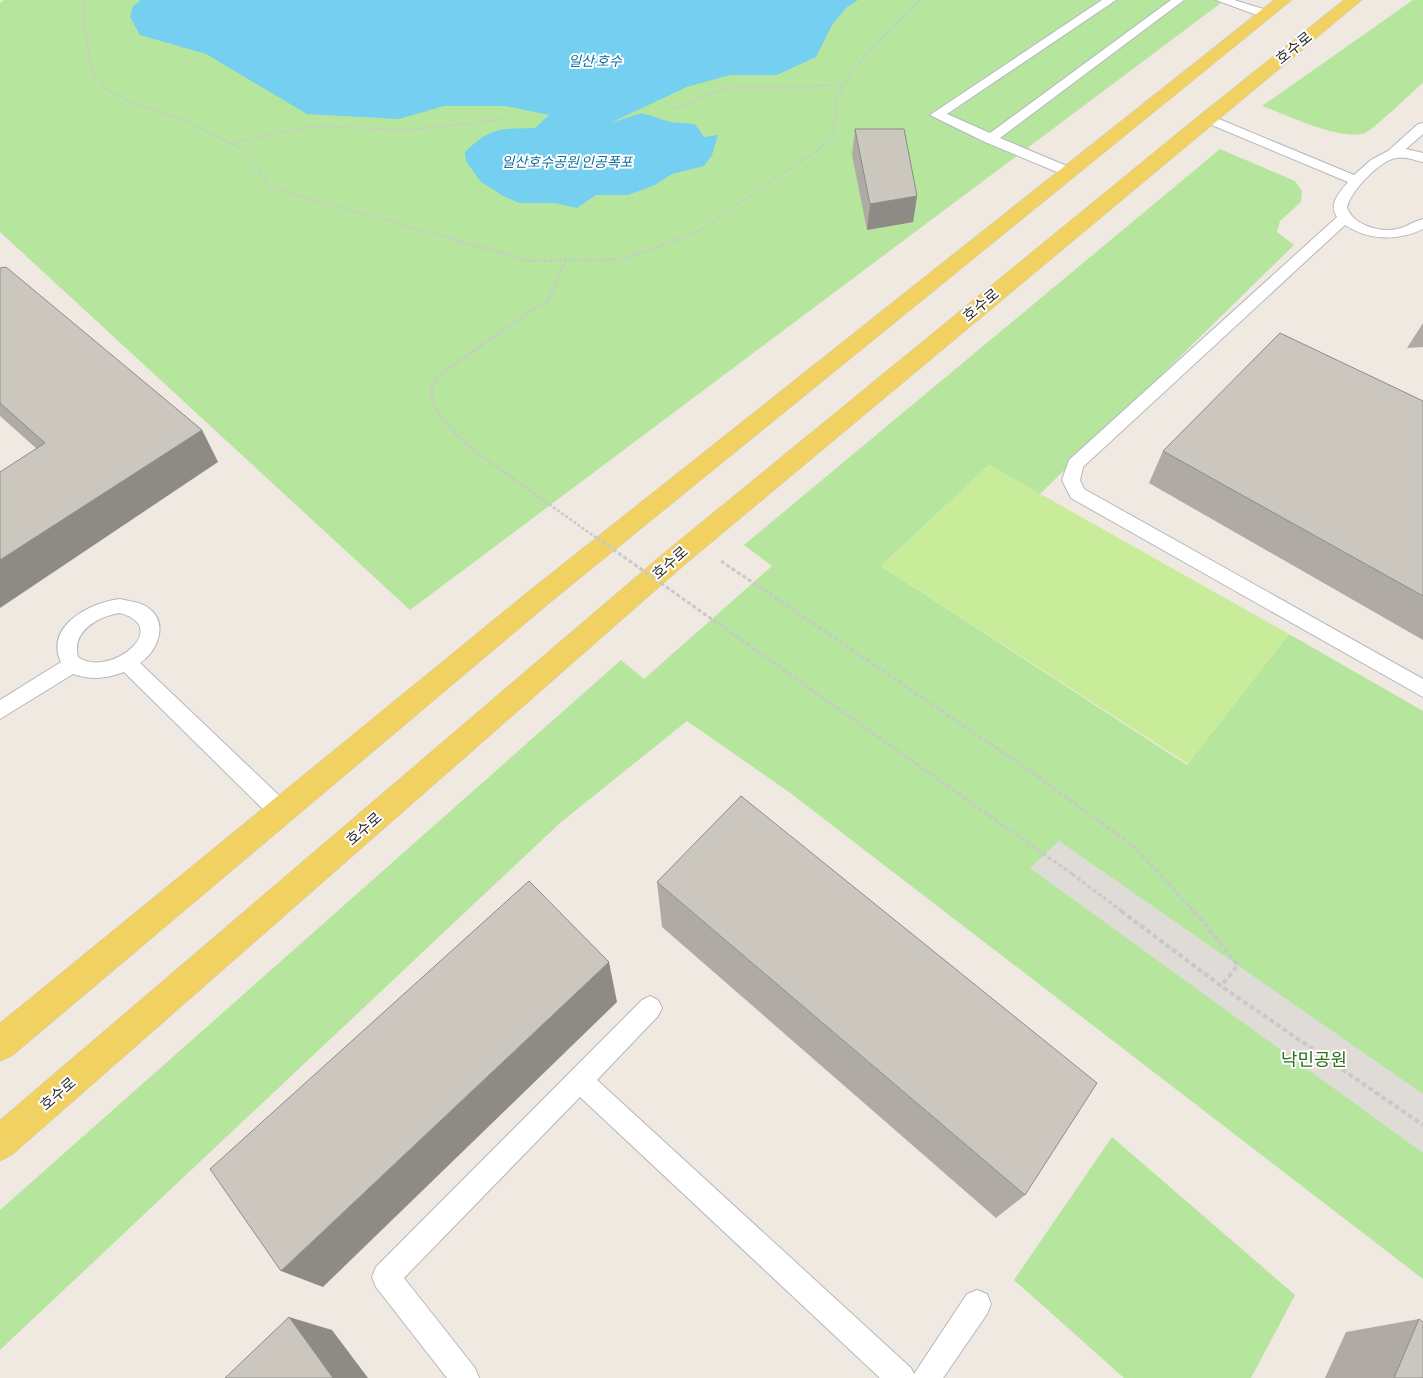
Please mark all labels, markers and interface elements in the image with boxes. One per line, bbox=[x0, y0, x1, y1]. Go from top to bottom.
street label: 호수로 bbox=[1274, 30, 1315, 67]
water label: 일산 호수 bbox=[568, 54, 623, 69]
water label: 일산호수공원 인공폭포 bbox=[502, 155, 634, 170]
street label: 호수로 bbox=[961, 286, 1002, 324]
street label: 호수로 bbox=[650, 544, 691, 583]
street label: 호수로 bbox=[344, 810, 385, 849]
park label: 낙민공원 bbox=[1281, 1051, 1347, 1070]
street label: 호수로 bbox=[38, 1075, 79, 1114]

